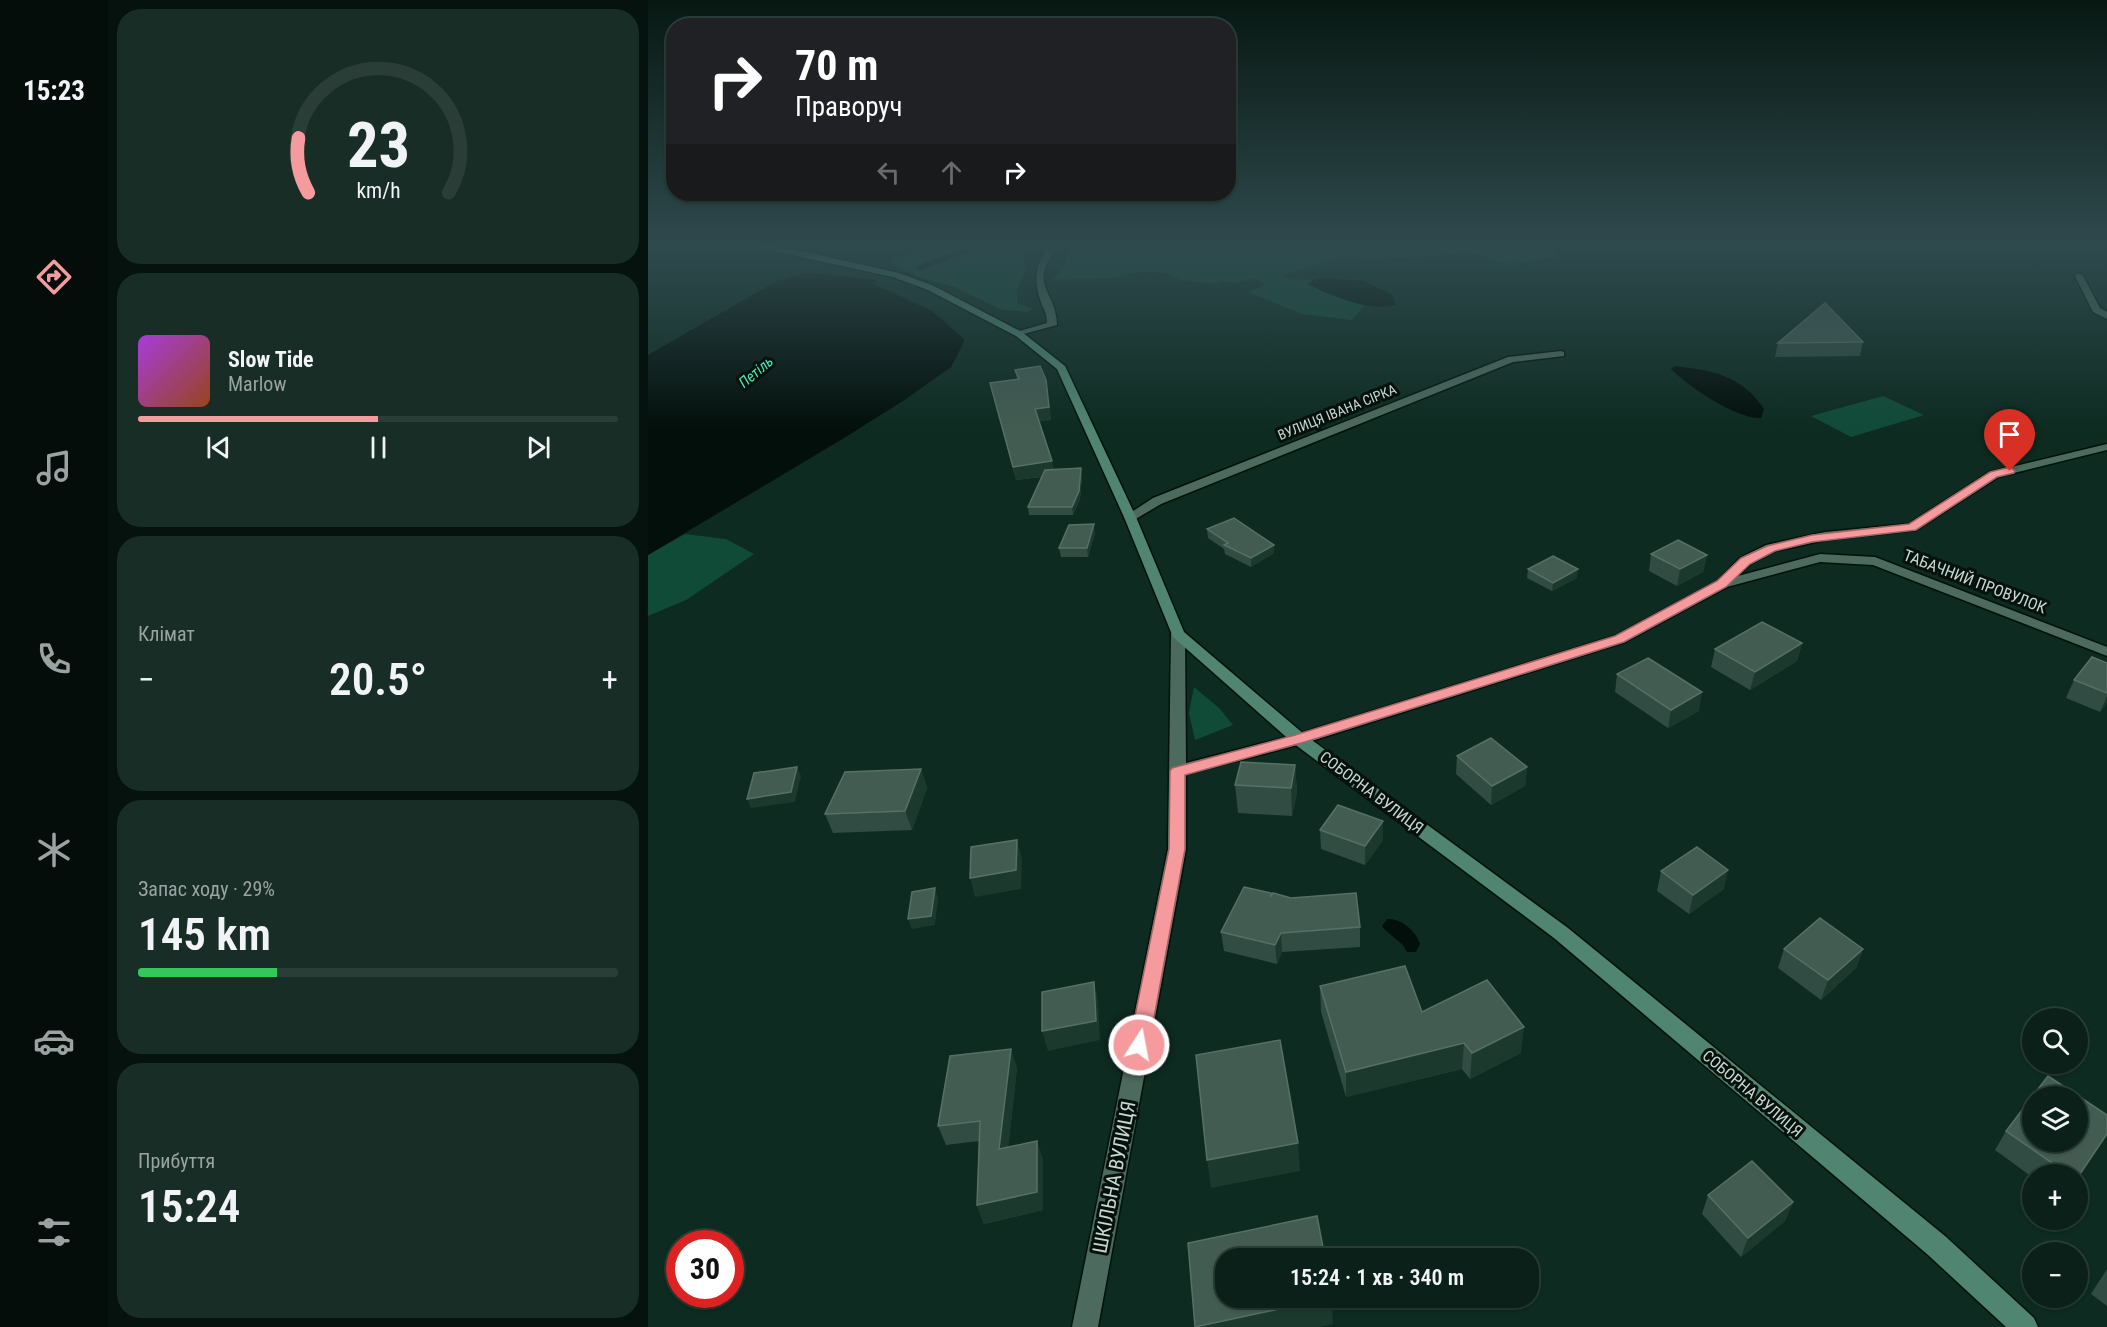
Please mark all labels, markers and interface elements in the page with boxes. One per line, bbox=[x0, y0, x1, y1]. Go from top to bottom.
text: 70 m bbox=[795, 41, 878, 90]
icon: right bbox=[696, 42, 774, 120]
text: 15:23 bbox=[23, 75, 85, 107]
text: Праворуч bbox=[795, 91, 903, 123]
text: 23 bbox=[346, 109, 410, 182]
icon: left bbox=[872, 156, 905, 189]
icon: ahead bbox=[935, 156, 968, 189]
icon: right bbox=[998, 156, 1031, 189]
text: km/h bbox=[356, 179, 400, 204]
icon: directions bbox=[33, 256, 75, 298]
text: Slow Tide bbox=[228, 347, 314, 372]
water label: Петіль bbox=[735, 352, 777, 392]
text: Marlow bbox=[228, 372, 286, 396]
street label: ВУЛИЦЯ ІВАНА СІРКА bbox=[1275, 381, 1399, 443]
pin bbox=[1984, 409, 2035, 471]
icon: arrive bbox=[1993, 418, 2026, 451]
icon: previous bbox=[202, 431, 235, 464]
icon: pause bbox=[362, 431, 395, 464]
icon: next bbox=[522, 431, 555, 464]
icon: music bbox=[33, 447, 75, 489]
street label: ТАБАЧНИЙ ПРОВУЛОК bbox=[1901, 545, 2049, 617]
text: Клімат bbox=[138, 622, 195, 646]
icon: phone bbox=[33, 638, 75, 680]
text: 20.5° bbox=[329, 653, 427, 706]
text: − bbox=[138, 660, 155, 699]
text: + bbox=[602, 660, 618, 699]
street label: СОБОРНА ВУЛИЦЯ bbox=[1316, 747, 1427, 838]
icon: climate bbox=[33, 829, 75, 871]
text: Запас ходу · 29% bbox=[138, 877, 275, 901]
text: 145 km bbox=[138, 908, 271, 961]
map controls bbox=[2022, 1008, 2088, 1308]
button: search bbox=[2022, 1008, 2088, 1074]
position arrow bbox=[1107, 1013, 1171, 1077]
icon: car bbox=[33, 1020, 75, 1062]
street label: СОБОРНА ВУЛИЦЯ bbox=[1699, 1046, 1807, 1141]
button: layers bbox=[2022, 1086, 2088, 1152]
street label: ШКІЛЬНА ВУЛИЦЯ bbox=[1087, 1099, 1141, 1255]
text: Прибуття bbox=[138, 1149, 215, 1173]
button: + bbox=[2022, 1164, 2088, 1230]
text: 15:24 bbox=[138, 1180, 240, 1233]
icon: filters bbox=[33, 1211, 75, 1253]
speed limit sign: 30 bbox=[666, 1230, 744, 1308]
button: − bbox=[2022, 1242, 2088, 1308]
text: 15:24 · 1 хв · 340 m bbox=[1290, 1265, 1464, 1290]

